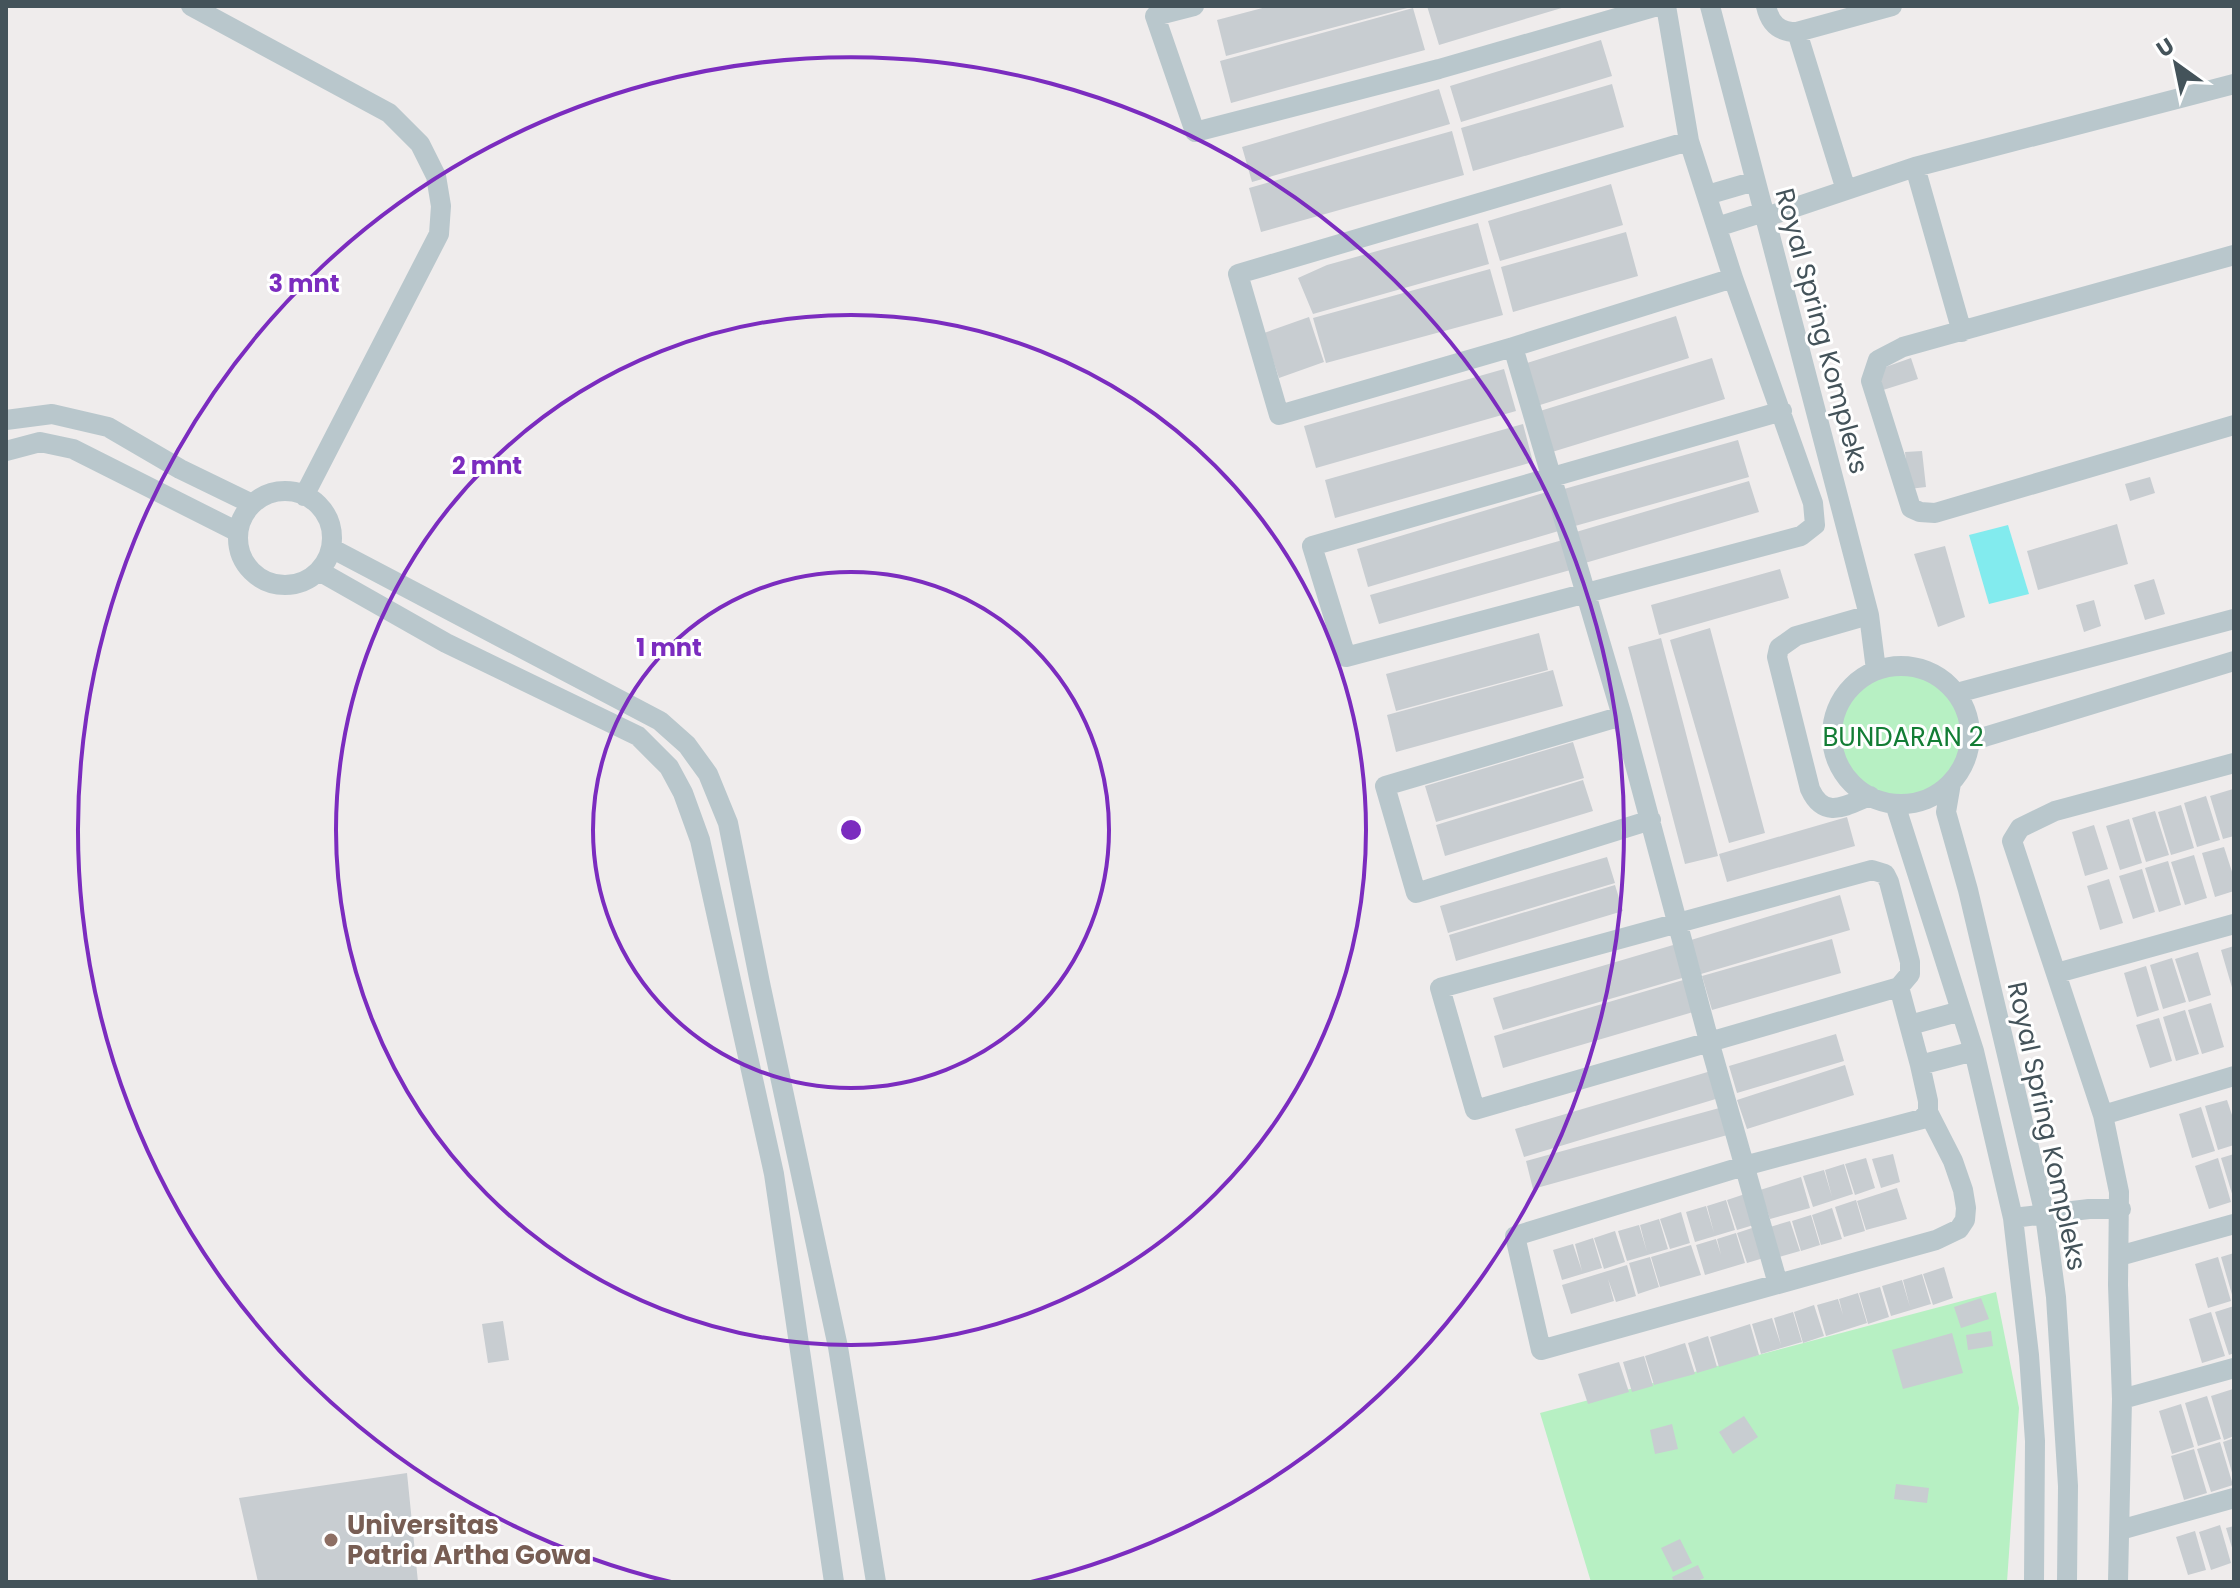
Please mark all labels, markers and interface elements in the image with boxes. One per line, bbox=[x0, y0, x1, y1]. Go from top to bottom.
north arrow bbox=[2136, 24, 2216, 104]
text: U bbox=[2150, 30, 2180, 65]
street label: Royal Spring Kompleks bbox=[1767, 184, 1877, 478]
text: 3 mnt bbox=[269, 267, 339, 300]
text: 2 mnt bbox=[452, 449, 522, 482]
text: 1 mnt bbox=[636, 631, 702, 664]
park label: BUNDARAN 2 bbox=[1822, 719, 1984, 755]
centre of rings bbox=[837, 816, 865, 844]
street label: Royal Spring Kompleks bbox=[1999, 978, 2095, 1274]
place label: Universitas Patria Artha Gowa bbox=[347, 1507, 591, 1573]
marker: Universitas Patria Artha Gowa bbox=[322, 1531, 340, 1549]

